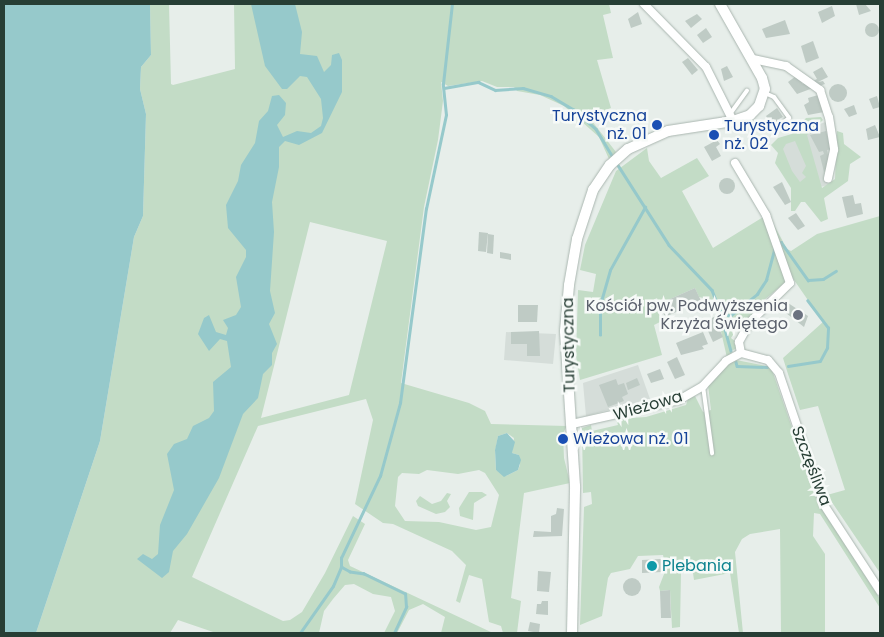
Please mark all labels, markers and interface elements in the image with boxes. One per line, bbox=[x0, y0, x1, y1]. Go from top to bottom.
place label: Turystyczna nż. 01 bbox=[552, 106, 647, 144]
place label: Turystyczna nż. 02 bbox=[724, 116, 819, 154]
marker: Turystyczna nż. 01 bbox=[651, 119, 663, 131]
marker: Turystyczna nż. 02 bbox=[708, 129, 720, 141]
place label: Kościół pw. Podwyższenia Krzyża Świętego bbox=[586, 296, 788, 334]
street label: Turystyczna bbox=[559, 297, 579, 393]
marker: Kościół pw. Podwyższenia Krzyża Świętego bbox=[792, 309, 804, 321]
street label: Wieżowa bbox=[611, 387, 685, 425]
street label: Szczęśliwa bbox=[787, 423, 835, 509]
place label: Wieżowa nż. 01 bbox=[573, 429, 689, 449]
marker: Wieżowa nż. 01 bbox=[557, 433, 569, 445]
place label: Plebania bbox=[662, 556, 732, 576]
marker: Plebania bbox=[646, 560, 658, 572]

